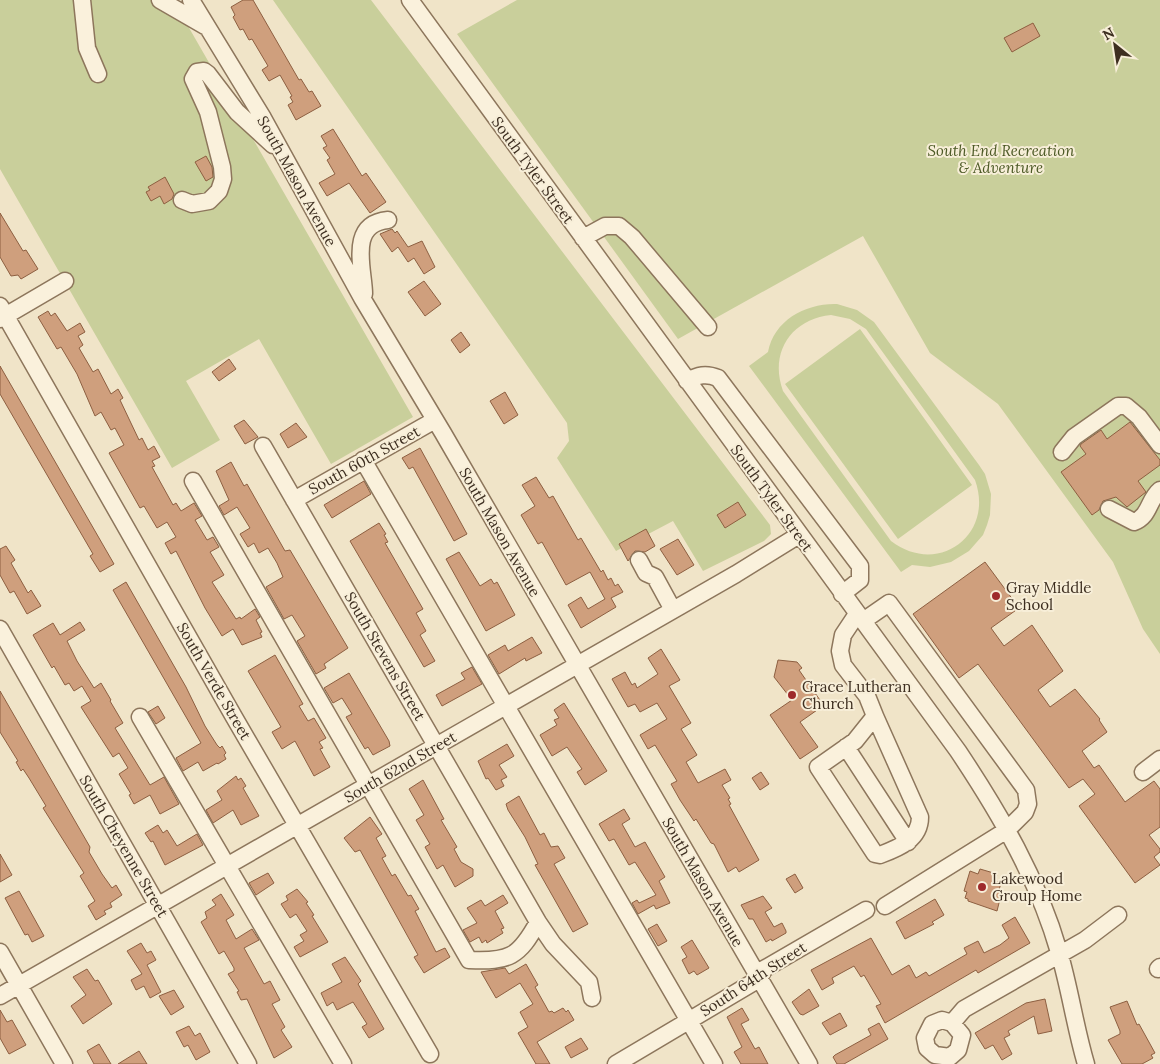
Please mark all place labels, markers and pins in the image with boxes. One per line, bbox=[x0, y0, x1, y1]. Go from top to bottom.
place label: Gray Middle School bbox=[1006, 578, 1091, 614]
marker: Gray Middle School bbox=[990, 590, 1002, 602]
place label: Grace Lutheran Church bbox=[802, 677, 911, 713]
marker: Grace Lutheran Church bbox=[786, 689, 798, 701]
place label: Lakewood Group Home bbox=[992, 869, 1082, 905]
marker: Lakewood Group Home bbox=[976, 881, 988, 893]

